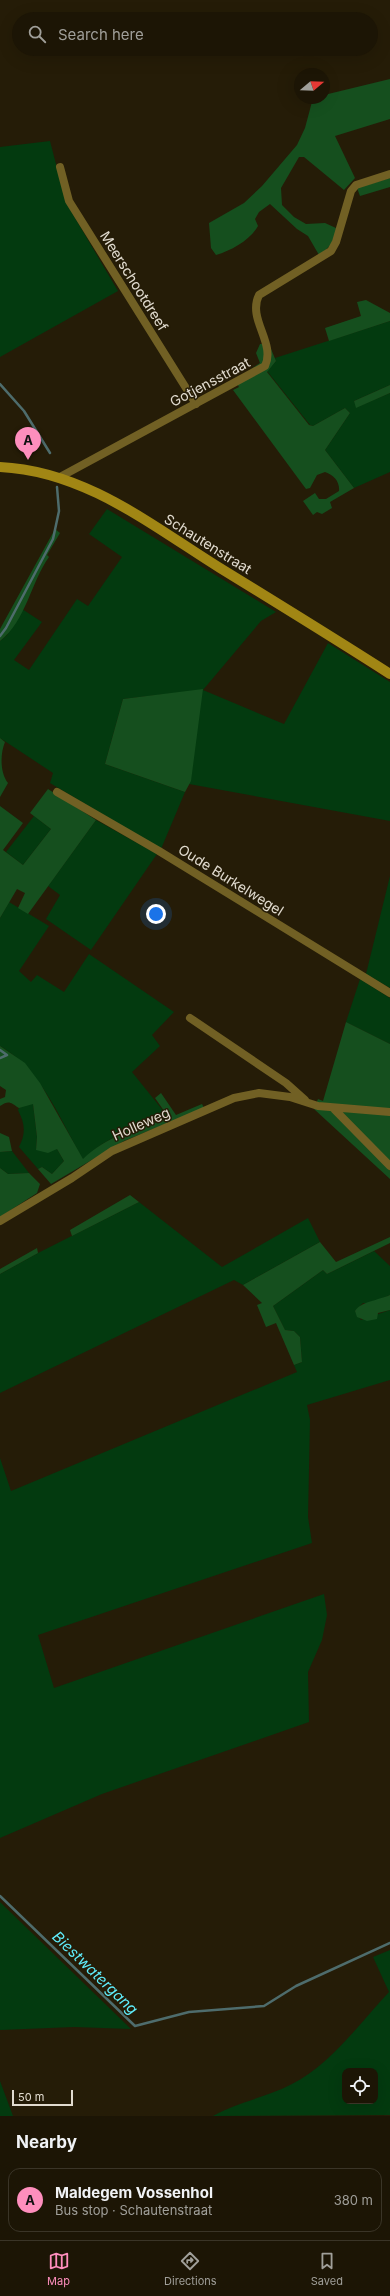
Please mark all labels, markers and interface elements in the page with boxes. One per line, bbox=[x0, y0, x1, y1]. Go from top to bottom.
search box bbox=[12, 12, 378, 56]
icon: search bbox=[26, 23, 48, 45]
text: Search here bbox=[58, 25, 144, 44]
north arrow bbox=[294, 68, 330, 104]
street label: Meerschootdreef bbox=[97, 228, 172, 334]
street label: Gotjensstraat bbox=[167, 353, 253, 410]
pin: A bbox=[15, 427, 41, 460]
street label: Schautenstraat bbox=[161, 510, 255, 577]
street label: Oude Burkelwegel bbox=[175, 840, 287, 919]
your location bbox=[146, 904, 166, 924]
street label: Holleweg bbox=[109, 1103, 172, 1144]
water label: Biestwatergang bbox=[49, 1927, 142, 2018]
map controls bbox=[342, 2068, 378, 2104]
button: locate bbox=[342, 2068, 378, 2104]
scale bar bbox=[12, 2088, 73, 2107]
text: 50 m bbox=[18, 2090, 44, 2104]
text: Nearby bbox=[16, 2132, 77, 2152]
text: Maldegem Vossenhol bbox=[55, 2183, 213, 2202]
text: A bbox=[25, 2192, 35, 2208]
text: 380 m bbox=[334, 2192, 373, 2208]
text: Bus stop · Schautenstraat bbox=[55, 2202, 212, 2218]
tab: Map bbox=[47, 2250, 70, 2288]
tab: Directions bbox=[164, 2250, 217, 2288]
tab: Saved bbox=[311, 2250, 343, 2288]

